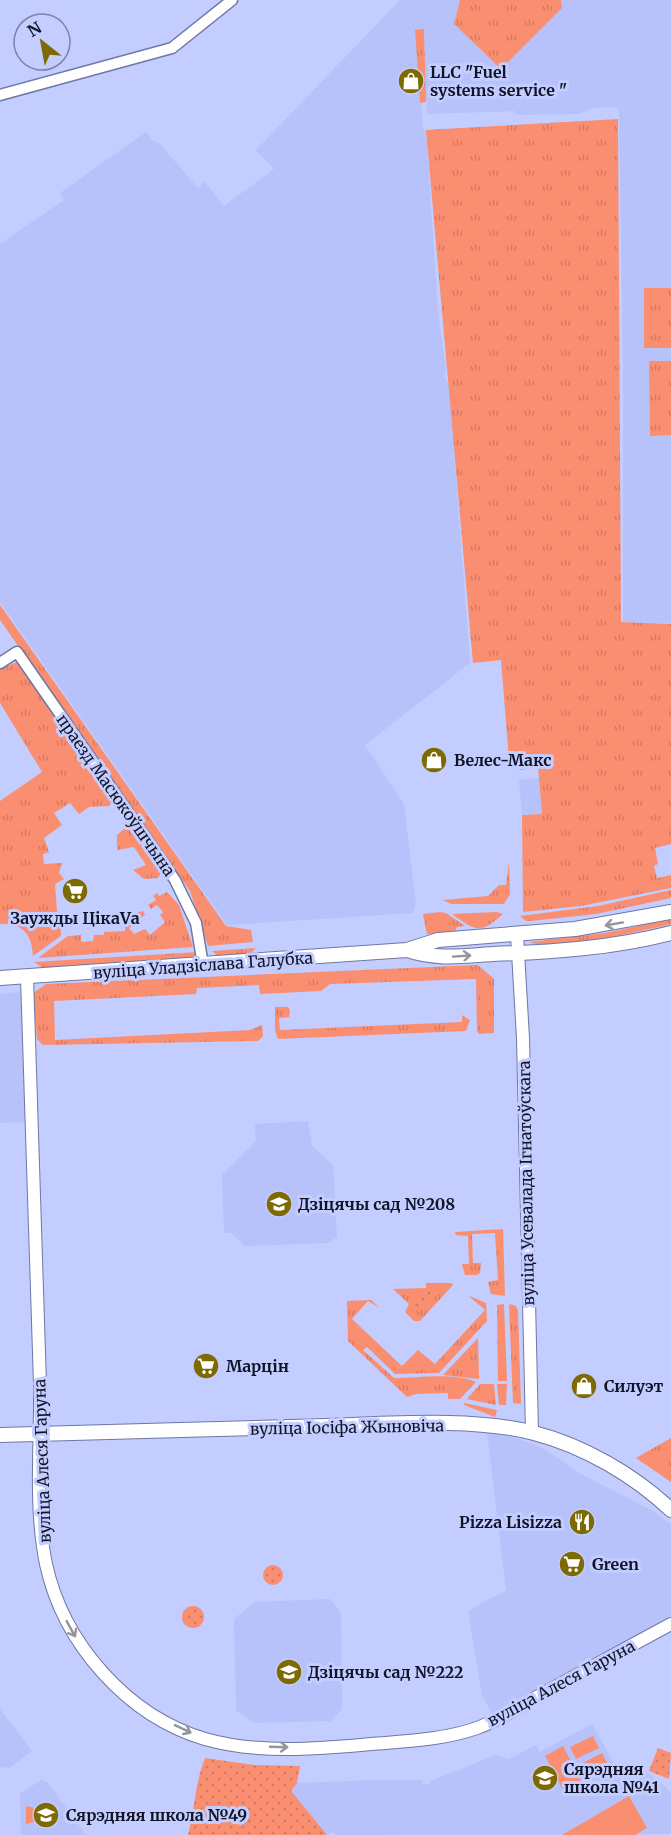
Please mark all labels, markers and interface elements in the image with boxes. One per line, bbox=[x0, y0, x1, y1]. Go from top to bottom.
north arrow bbox=[12, 12, 72, 72]
text: N bbox=[24, 17, 45, 41]
place label: LLC "Fuel systems service " bbox=[430, 62, 567, 100]
shop icon: LLC "Fuel systems service " bbox=[396, 66, 426, 96]
street label: праезд Масюкоўшчына bbox=[52, 710, 180, 880]
shop icon: Велес-Макс bbox=[419, 745, 449, 775]
place label: Велес-Макс bbox=[454, 750, 551, 770]
supermarket icon: Заужды ЦікаVа bbox=[60, 876, 90, 906]
place label: Заужды ЦікаVа bbox=[10, 908, 140, 928]
one-way arrow bbox=[604, 919, 624, 930]
street label: вуліца Уладзіслава Галубка bbox=[92, 947, 314, 983]
one-way arrow bbox=[452, 951, 472, 962]
street label: вуліца Усевалада Ігнатоўскага bbox=[514, 1060, 538, 1306]
school or university icon: Дзіцячы сад №208 bbox=[264, 1189, 294, 1219]
place label: Дзіцячы сад №208 bbox=[298, 1194, 455, 1214]
supermarket icon: Марцін bbox=[191, 1351, 221, 1381]
place label: Марцін bbox=[226, 1356, 289, 1376]
shop icon: Силуэт bbox=[569, 1371, 599, 1401]
place label: Силуэт bbox=[604, 1376, 664, 1396]
street label: вуліца Алеся Гаруна bbox=[29, 1378, 55, 1543]
street label: вуліца Іосіфа Жыновіча bbox=[250, 1415, 445, 1439]
restaurant icon: Pizza Lisizza bbox=[567, 1507, 597, 1537]
place label: Pizza Lisizza bbox=[459, 1512, 562, 1532]
supermarket icon: Green bbox=[557, 1549, 587, 1579]
place label: Green bbox=[592, 1554, 639, 1574]
one-way arrow bbox=[65, 1620, 77, 1637]
street label: вуліца Алеся Гаруна bbox=[484, 1635, 639, 1730]
school or university icon: Дзіцячы сад №222 bbox=[274, 1657, 304, 1687]
place label: Дзіцячы сад №222 bbox=[308, 1662, 464, 1682]
one-way arrow bbox=[173, 1723, 191, 1735]
one-way arrow bbox=[268, 1742, 288, 1753]
place label: Сярэдняя школа №41 bbox=[564, 1759, 660, 1797]
school or university icon: Сярэдняя школа №41 bbox=[530, 1763, 560, 1793]
school or university icon: Сярэдняя школа №49 bbox=[31, 1800, 61, 1830]
place label: Сярэдняя школа №49 bbox=[66, 1805, 247, 1825]

